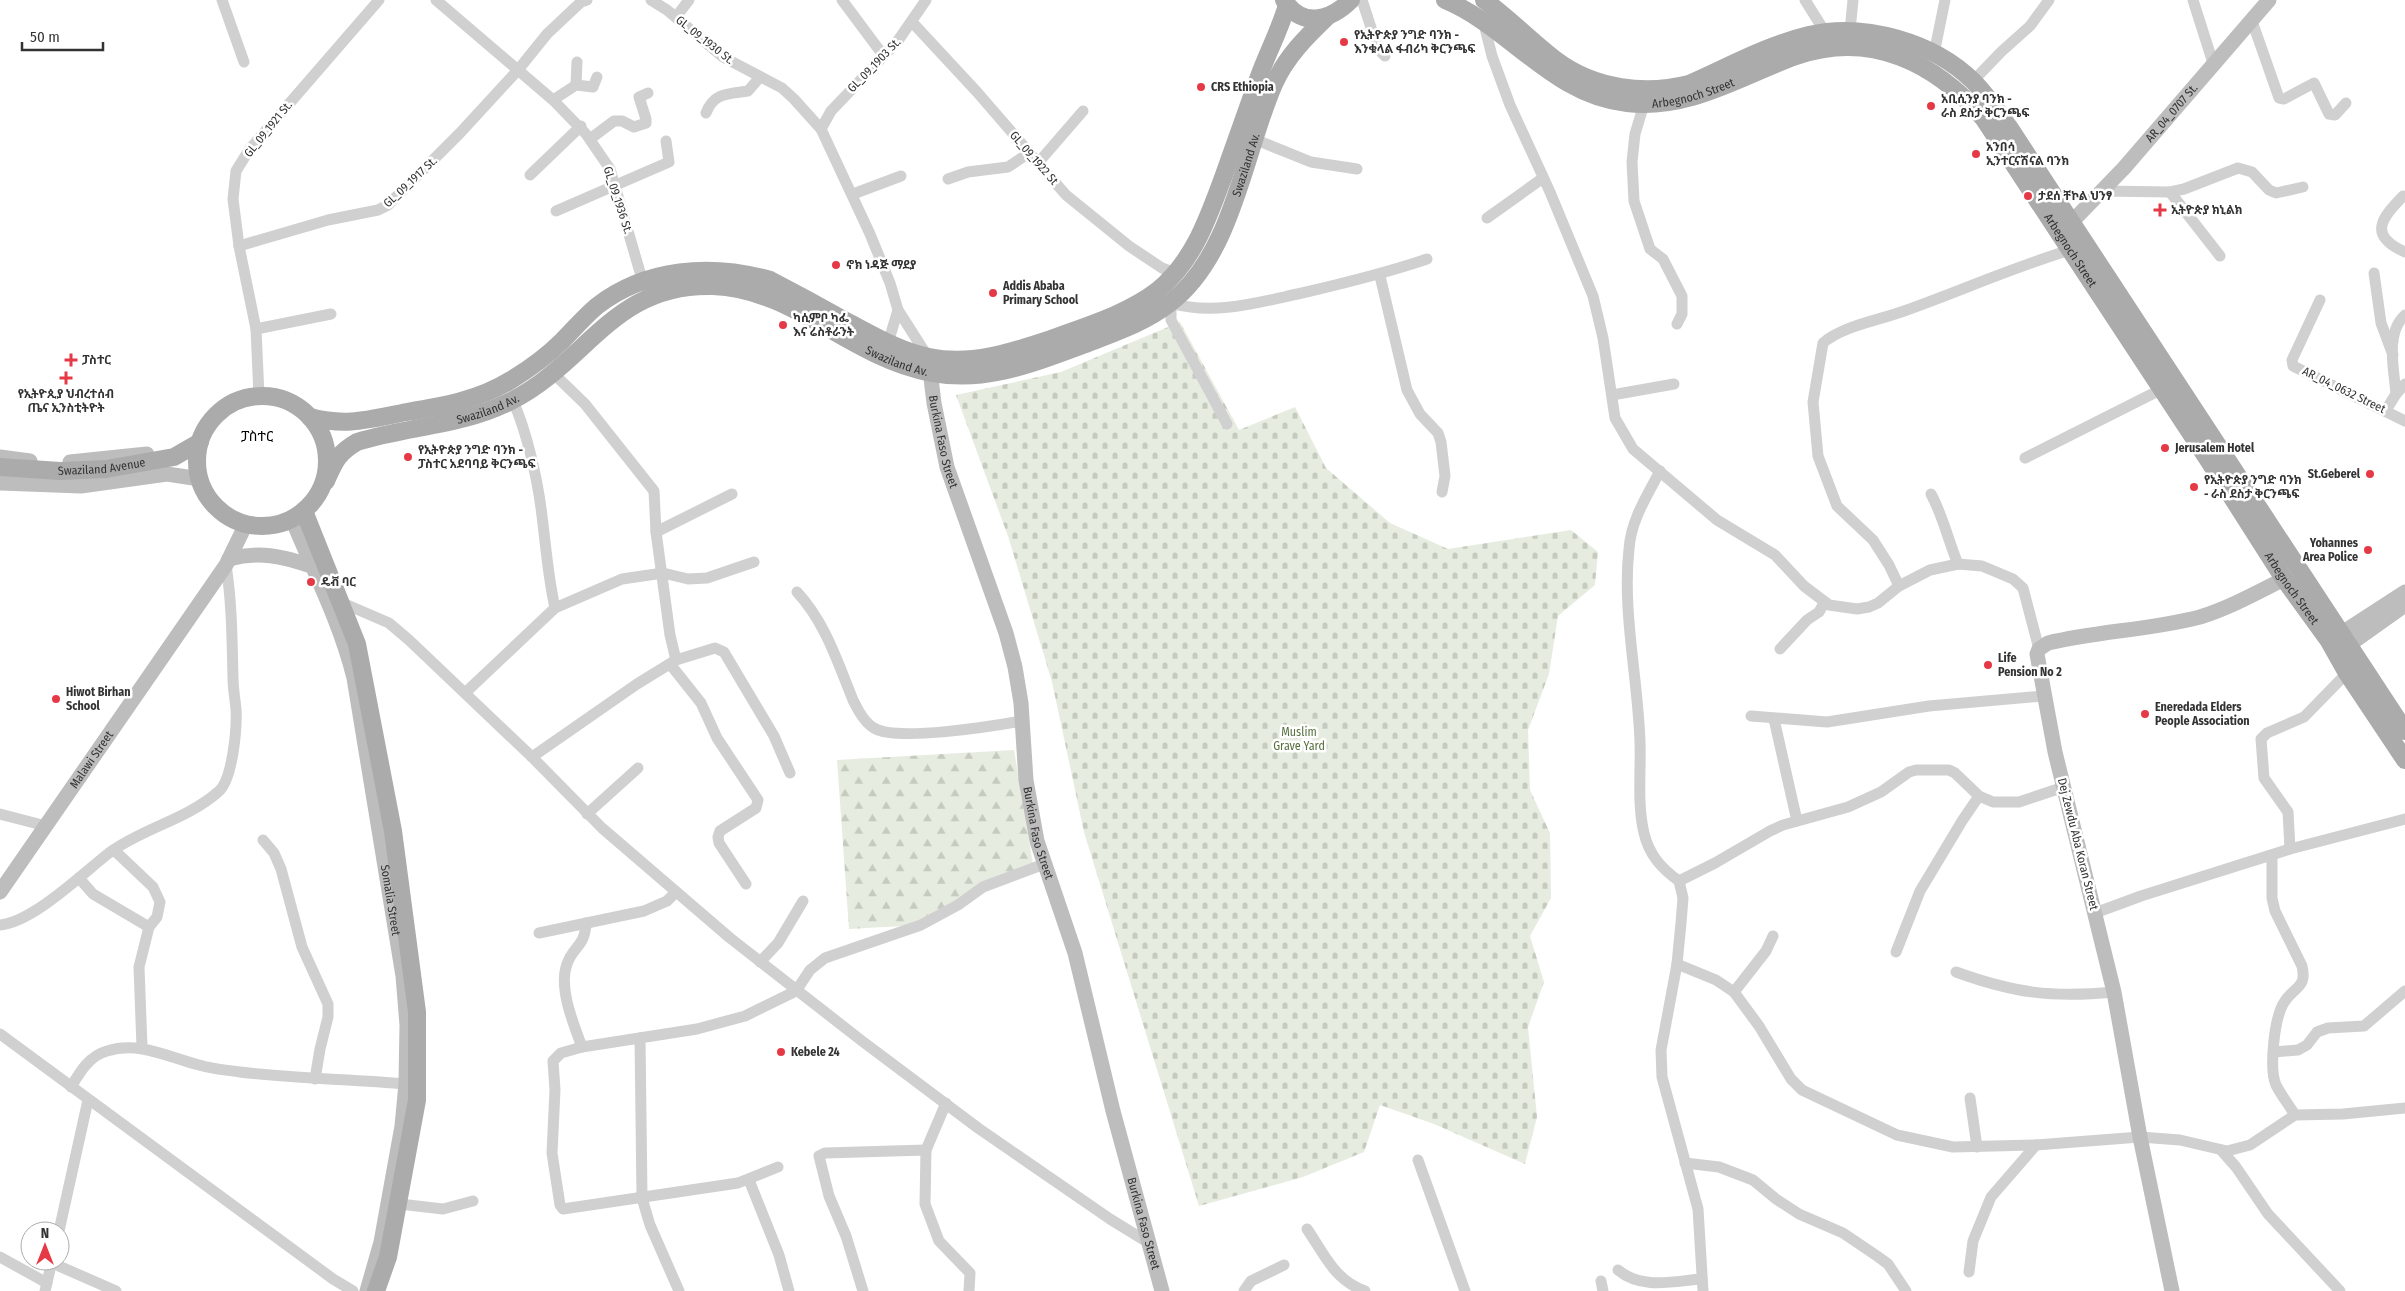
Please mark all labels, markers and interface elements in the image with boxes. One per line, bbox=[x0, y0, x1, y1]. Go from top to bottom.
street label: GL_09_1930 St. bbox=[673, 13, 737, 67]
scale bar bbox=[22, 20, 104, 52]
text: 50 m bbox=[30, 28, 60, 46]
place label: የኢትዮጵያ ንግድ ባንክ - እንቁላል ፋብሪካ ቅርንጫፍ bbox=[1354, 28, 1475, 56]
street label: GL_09_1903 St. bbox=[845, 35, 904, 95]
marker: የኢትዮጵያ ንግድ ባንክ - እንቁላል ፋብሪካ ቅርንጫፍ bbox=[1338, 36, 1350, 48]
street label: Arbegnoch Street bbox=[1652, 75, 1736, 111]
place label: CRS Ethiopia bbox=[1211, 80, 1274, 94]
marker: CRS Ethiopia bbox=[1195, 81, 1207, 93]
street label: AR_04_0707 St. bbox=[2143, 81, 2201, 145]
place label: አቢሲንያ ባንክ - ራስ ደስታ ቅርንጫፍ bbox=[1941, 92, 2029, 120]
street label: GL_09_1921 St. bbox=[241, 98, 295, 160]
marker: አቢሲንያ ባንክ - ራስ ደስታ ቅርንጫፍ bbox=[1925, 100, 1937, 112]
street label: GL_09_1922 St bbox=[1007, 128, 1061, 188]
street label: Swaziland Av. bbox=[1229, 131, 1263, 198]
place label: አንበሳ ኢንተርናሽናል ባንክ bbox=[1986, 140, 2069, 168]
marker: አንበሳ ኢንተርናሽናል ባንክ bbox=[1970, 148, 1982, 160]
street label: GL_09_1917 St. bbox=[380, 153, 440, 210]
street label: GL_09_1936 St. bbox=[601, 165, 636, 236]
place label: ታደሰ ቸኮል ህንፃ bbox=[2038, 189, 2112, 203]
marker: ታደሰ ቸኮል ህንፃ bbox=[2022, 190, 2034, 202]
marker: ኢትዮጵያ ክኒልክ bbox=[2153, 203, 2167, 217]
place label: ኢትዮጵያ ክኒልክ bbox=[2171, 203, 2243, 217]
street label: Arbegnoch Street bbox=[2041, 211, 2100, 290]
place label: ኖክ ነዳጅ ማደያ bbox=[846, 258, 917, 272]
marker: ኖክ ነዳጅ ማደያ bbox=[830, 259, 842, 271]
place label: Addis Ababa Primary School bbox=[1002, 279, 1079, 307]
marker: Addis Ababa Primary School bbox=[987, 287, 999, 299]
place label: ካሲምቦ ካፌ እና ሬስቶራንት bbox=[793, 311, 855, 339]
marker: ካሲምቦ ካፌ እና ሬስቶራንት bbox=[777, 319, 789, 331]
street label: Swaziland Av. bbox=[863, 343, 930, 379]
marker: ፓስተር bbox=[64, 353, 78, 367]
place label: ፓስተር bbox=[82, 353, 111, 367]
street label: AR_04_0632 Street bbox=[2300, 364, 2388, 416]
marker: የኢትዮጲያ ህብረተሰብ ጤና ኢንስቲትዮት bbox=[59, 371, 73, 385]
place label: የኢትዮጲያ ህብረተሰብ ጤና ኢንስቲትዮት bbox=[18, 387, 114, 415]
street label: Swaziland Av. bbox=[455, 391, 522, 427]
street label: Burkina Faso Street bbox=[926, 394, 961, 490]
district label: ፓስተር bbox=[241, 428, 273, 445]
place label: Jerusalem Hotel bbox=[2174, 441, 2255, 455]
marker: Jerusalem Hotel bbox=[2159, 442, 2171, 454]
place label: የኢትዮጵያ ንግድ ባንክ - ፓስተር አደባባይ ቅርንጫፍ bbox=[418, 443, 536, 471]
marker: የኢትዮጵያ ንግድ ባንክ - ፓስተር አደባባይ ቅርንጫፍ bbox=[402, 451, 414, 463]
street label: Swaziland Avenue bbox=[58, 455, 147, 478]
place label: St.Geberel bbox=[2308, 467, 2361, 481]
marker: St.Geberel bbox=[2364, 468, 2376, 480]
place label: የኢትዮጵያ ንግድ ባንክ - ራስ ደስታ ቅርንጫፍ bbox=[2204, 473, 2302, 501]
marker: የኢትዮጵያ ንግድ ባንክ - ራስ ደስታ ቅርንጫፍ bbox=[2188, 481, 2200, 493]
place label: Yohannes Area Police bbox=[2302, 536, 2359, 564]
marker: Yohannes Area Police bbox=[2362, 544, 2374, 556]
street label: Arbegnoch Street bbox=[2262, 550, 2322, 627]
place label: ዴቭ ባር bbox=[321, 575, 356, 589]
marker: ዴቭ ባር bbox=[305, 576, 317, 588]
place label: Life Pension No 2 bbox=[1998, 651, 2062, 679]
marker: Life Pension No 2 bbox=[1982, 659, 1994, 671]
place label: Hiwot Birhan School bbox=[66, 685, 130, 713]
marker: Hiwot Birhan School bbox=[50, 693, 62, 705]
place label: Eneredada Elders People Association bbox=[2155, 700, 2250, 728]
marker: Eneredada Elders People Association bbox=[2139, 708, 2151, 720]
park label: Muslim Grave Yard bbox=[1273, 725, 1325, 753]
street label: Malawi Street bbox=[67, 728, 116, 791]
street label: Dej Zewdu Aba Koran Street bbox=[2055, 777, 2101, 912]
street label: Burkina Faso Street bbox=[1020, 786, 1056, 881]
street label: Somalia Street bbox=[378, 864, 403, 937]
place label: Kebele 24 bbox=[791, 1045, 840, 1059]
marker: Kebele 24 bbox=[775, 1046, 787, 1058]
street label: Burkina Faso Street bbox=[1124, 1176, 1163, 1271]
north arrow bbox=[20, 1221, 70, 1271]
text: N bbox=[41, 1225, 49, 1242]

